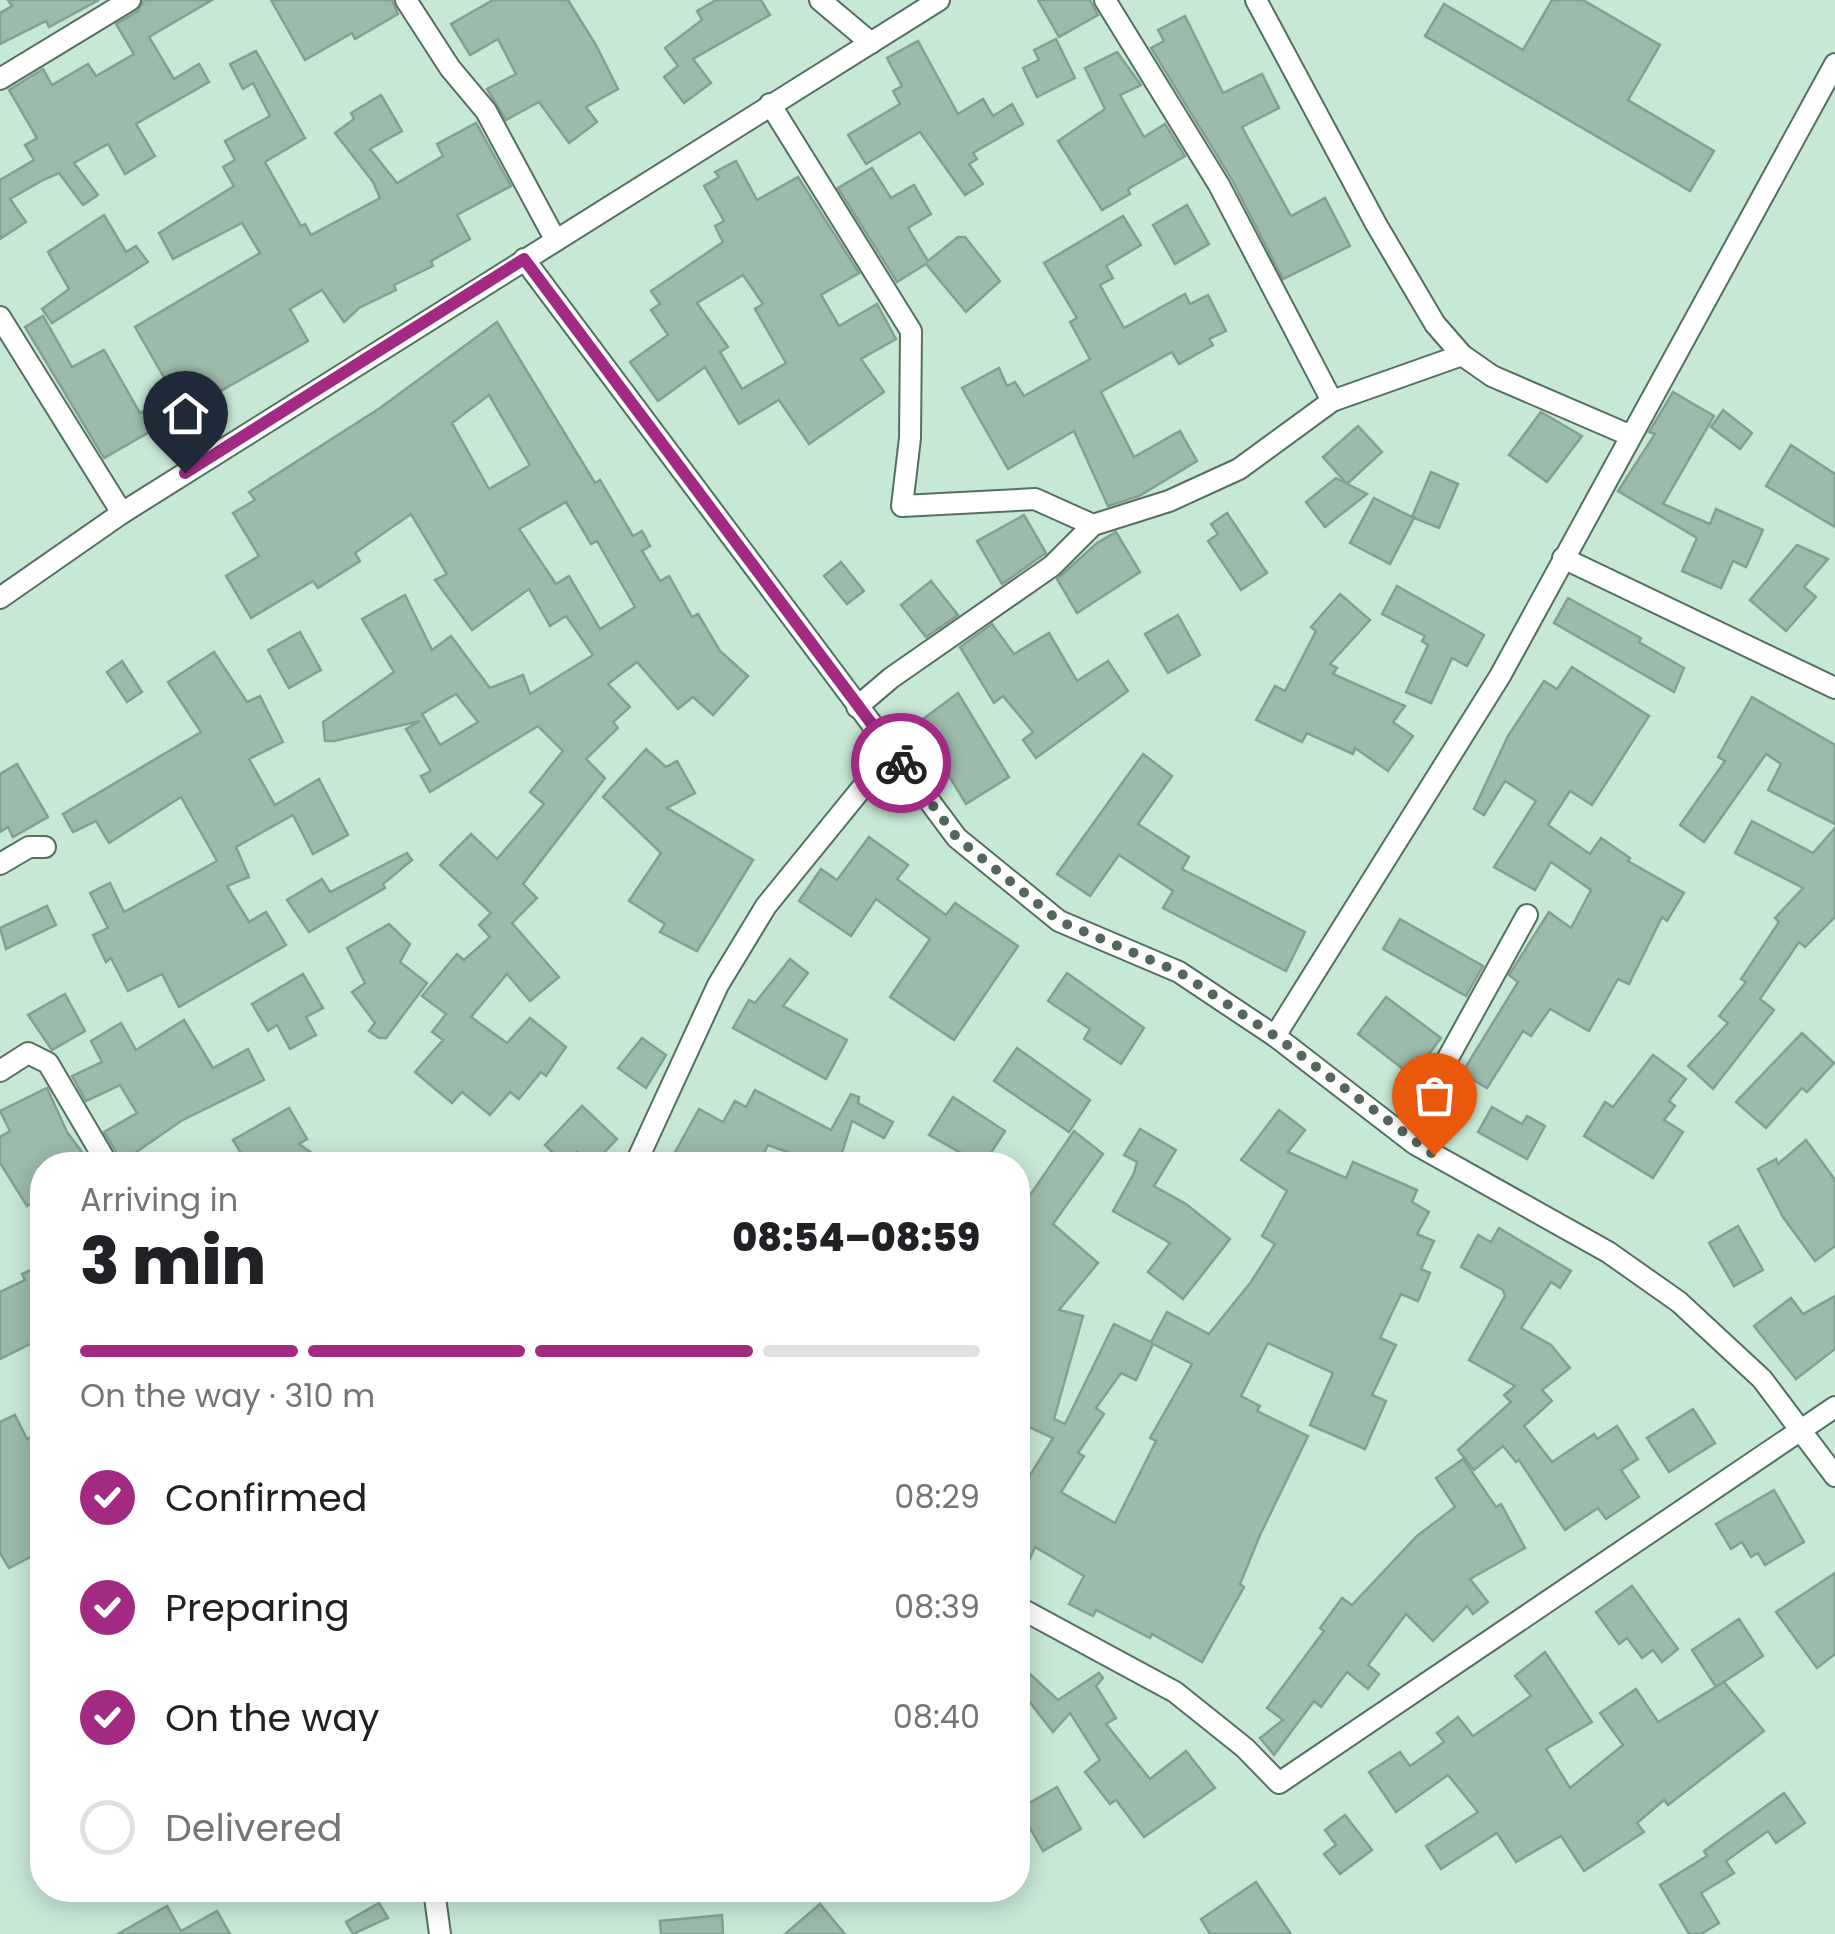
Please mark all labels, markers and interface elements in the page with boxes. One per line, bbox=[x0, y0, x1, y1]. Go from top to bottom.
pin bbox=[143, 371, 228, 474]
icon: home bbox=[158, 386, 213, 441]
courier bbox=[851, 713, 951, 813]
icon: bike bbox=[874, 736, 929, 791]
pin bbox=[1392, 1053, 1477, 1156]
icon: bag bbox=[1407, 1068, 1462, 1123]
text: Arriving in bbox=[80, 1177, 238, 1222]
text: 08:54–08:59 bbox=[732, 1211, 980, 1264]
text: 3 min bbox=[80, 1216, 266, 1307]
text: On the way · 310 m bbox=[80, 1373, 375, 1418]
icon: check bbox=[80, 1470, 135, 1525]
text: Confirmed bbox=[165, 1471, 367, 1524]
text: 08:29 bbox=[894, 1474, 980, 1519]
icon: check bbox=[80, 1580, 135, 1635]
text: Preparing bbox=[165, 1581, 350, 1634]
text: 08:39 bbox=[894, 1584, 980, 1629]
icon: check bbox=[80, 1690, 135, 1745]
text: On the way bbox=[165, 1691, 379, 1744]
text: 08:40 bbox=[893, 1694, 980, 1739]
text: Delivered bbox=[165, 1801, 342, 1854]

